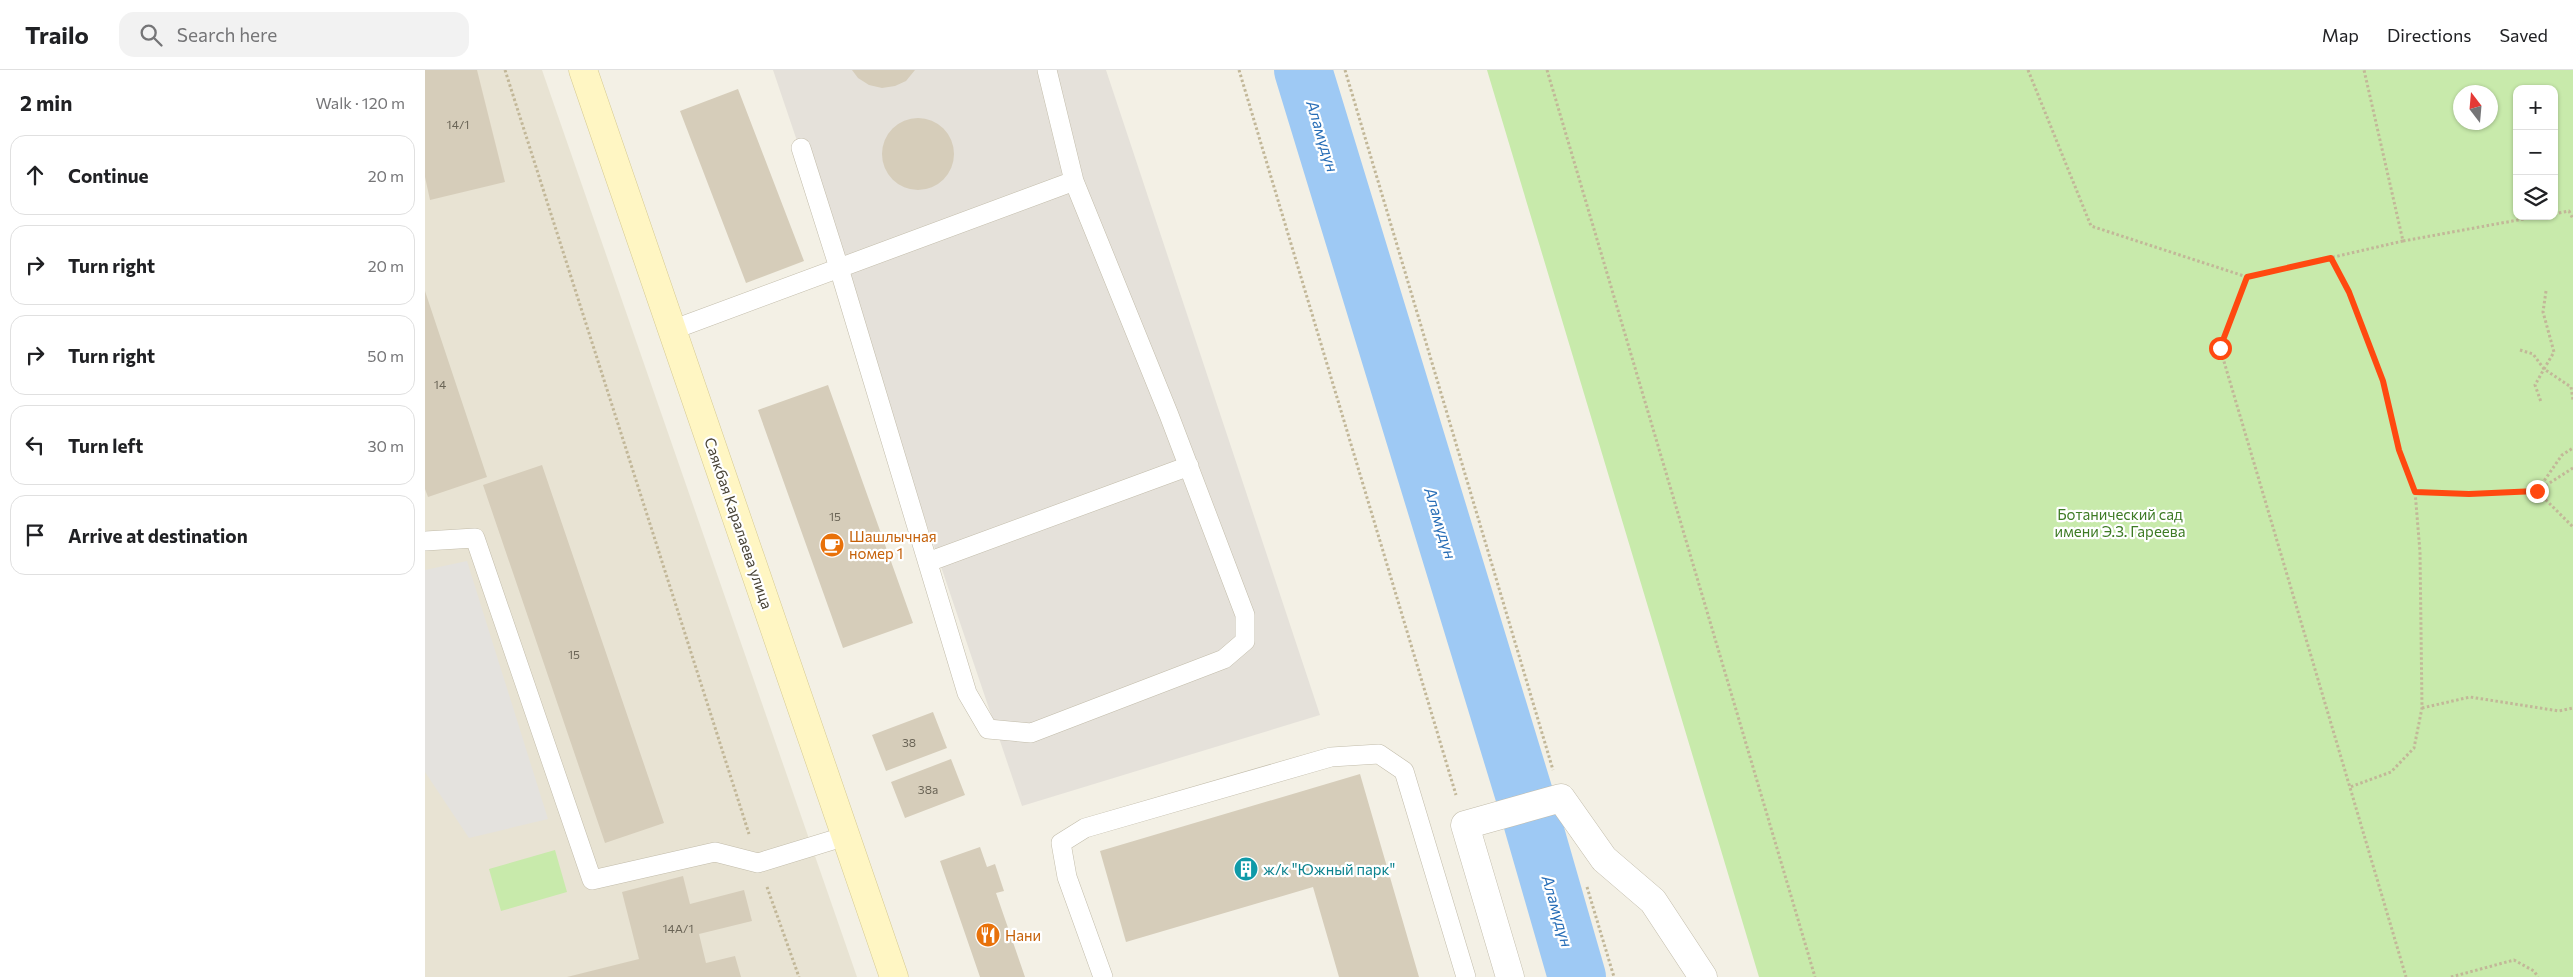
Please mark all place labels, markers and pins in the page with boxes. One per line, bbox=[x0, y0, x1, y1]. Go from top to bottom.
place label: Шашлычная номер 1 bbox=[849, 527, 937, 562]
cafe icon: Шашлычная номер 1 bbox=[819, 532, 845, 558]
building icon: ж/к "Южный парк" bbox=[1233, 856, 1259, 882]
place label: ж/к "Южный парк" bbox=[1263, 860, 1395, 878]
restaurant icon: Нани bbox=[975, 922, 1001, 948]
place label: Нани bbox=[1005, 926, 1041, 944]

